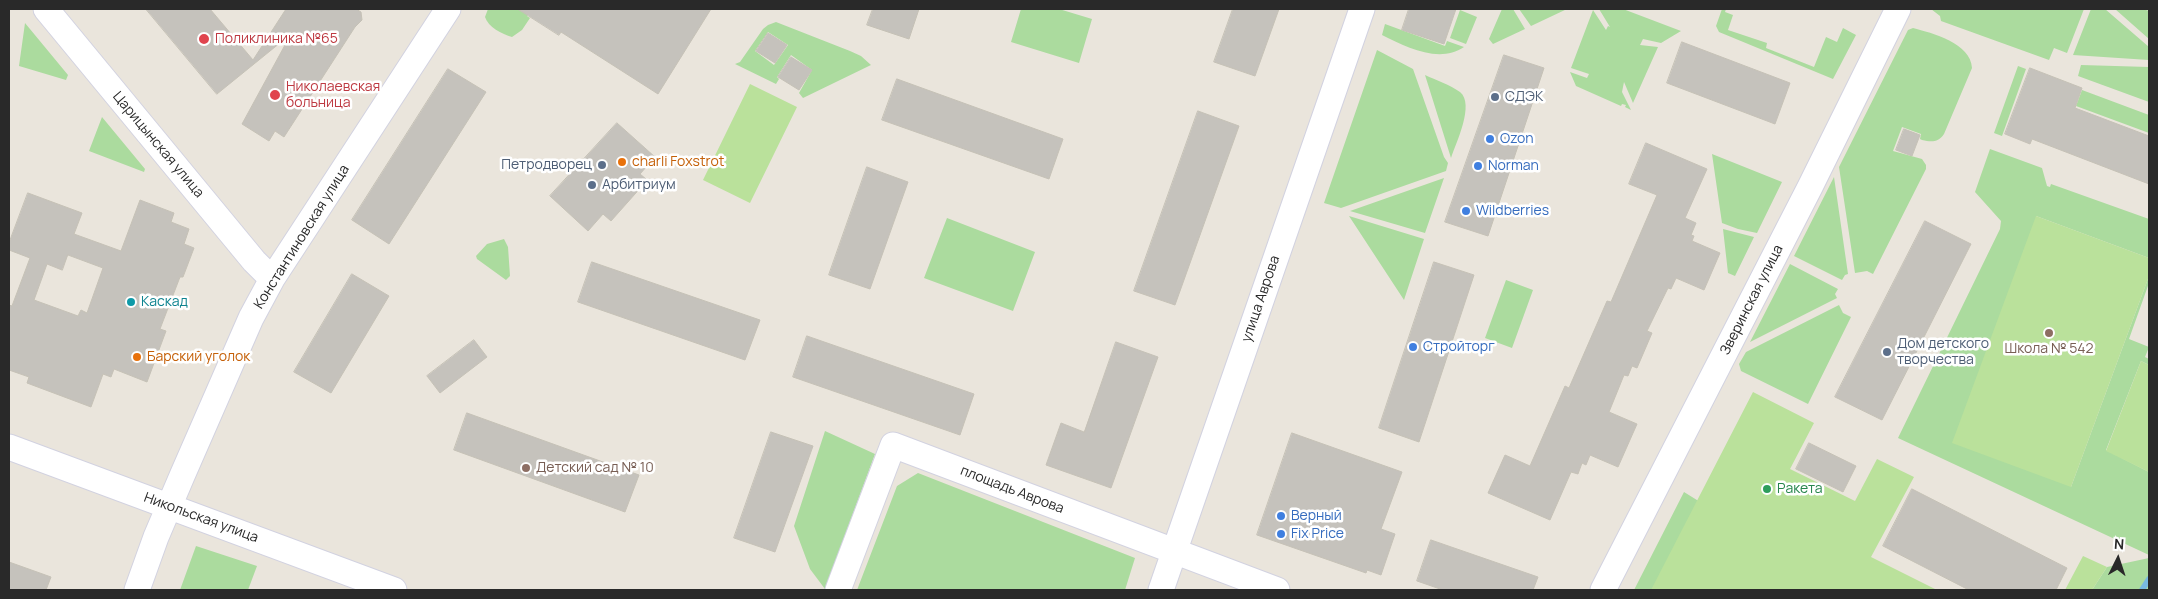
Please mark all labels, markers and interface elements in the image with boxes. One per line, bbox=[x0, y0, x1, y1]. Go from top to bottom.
place label: Поликлиника №65 bbox=[215, 31, 338, 47]
marker: Поликлиника №65 bbox=[197, 32, 211, 46]
place label: Николаевская больница bbox=[286, 79, 380, 111]
marker: Николаевская больница bbox=[268, 88, 282, 102]
street label: Царицынская улица bbox=[109, 89, 207, 201]
place label: СДЭК bbox=[1505, 89, 1543, 105]
marker: СДЭК bbox=[1489, 91, 1501, 103]
place label: Ozon bbox=[1500, 131, 1534, 147]
marker: Ozon bbox=[1484, 133, 1496, 145]
place label: charli Foxstrot bbox=[632, 154, 724, 170]
marker: charli Foxstrot bbox=[616, 156, 628, 168]
place label: Петродворец bbox=[501, 157, 592, 173]
place label: Norman bbox=[1488, 158, 1539, 174]
marker: Петродворец bbox=[596, 159, 608, 171]
marker: Norman bbox=[1472, 160, 1484, 172]
street label: Константиновская улица bbox=[251, 162, 353, 312]
place label: Арбитриум bbox=[602, 177, 676, 193]
marker: Арбитриум bbox=[586, 179, 598, 191]
place label: Wildberries bbox=[1476, 203, 1549, 219]
marker: Wildberries bbox=[1460, 205, 1472, 217]
street label: Зверинская улица bbox=[1717, 242, 1787, 358]
street label: улица Аврова bbox=[1238, 253, 1284, 345]
place label: Каскад bbox=[141, 294, 188, 310]
marker: Каскад bbox=[125, 296, 137, 308]
marker: Школа № 542 bbox=[2043, 327, 2055, 339]
place label: Дом детского творчества bbox=[1897, 336, 1989, 368]
place label: Стройторг bbox=[1423, 339, 1495, 355]
marker: Стройторг bbox=[1407, 341, 1419, 353]
place label: Школа № 542 bbox=[2004, 341, 2094, 357]
marker: Дом детского творчества bbox=[1881, 346, 1893, 358]
place label: Барский уголок bbox=[147, 349, 250, 365]
marker: Барский уголок bbox=[131, 351, 143, 363]
place label: Детский сад № 10 bbox=[536, 460, 654, 476]
marker: Детский сад № 10 bbox=[520, 462, 532, 474]
street label: площадь Аврова bbox=[958, 462, 1066, 518]
place label: Ракета bbox=[1777, 481, 1823, 497]
marker: Ракета bbox=[1761, 483, 1773, 495]
street label: Никольская улица bbox=[141, 489, 261, 547]
place label: Верный bbox=[1291, 508, 1342, 524]
marker: Верный bbox=[1275, 510, 1287, 522]
place label: Fix Price bbox=[1291, 526, 1344, 542]
marker: Fix Price bbox=[1275, 528, 1287, 540]
north arrow bbox=[2093, 534, 2143, 584]
text: N bbox=[2113, 534, 2125, 553]

